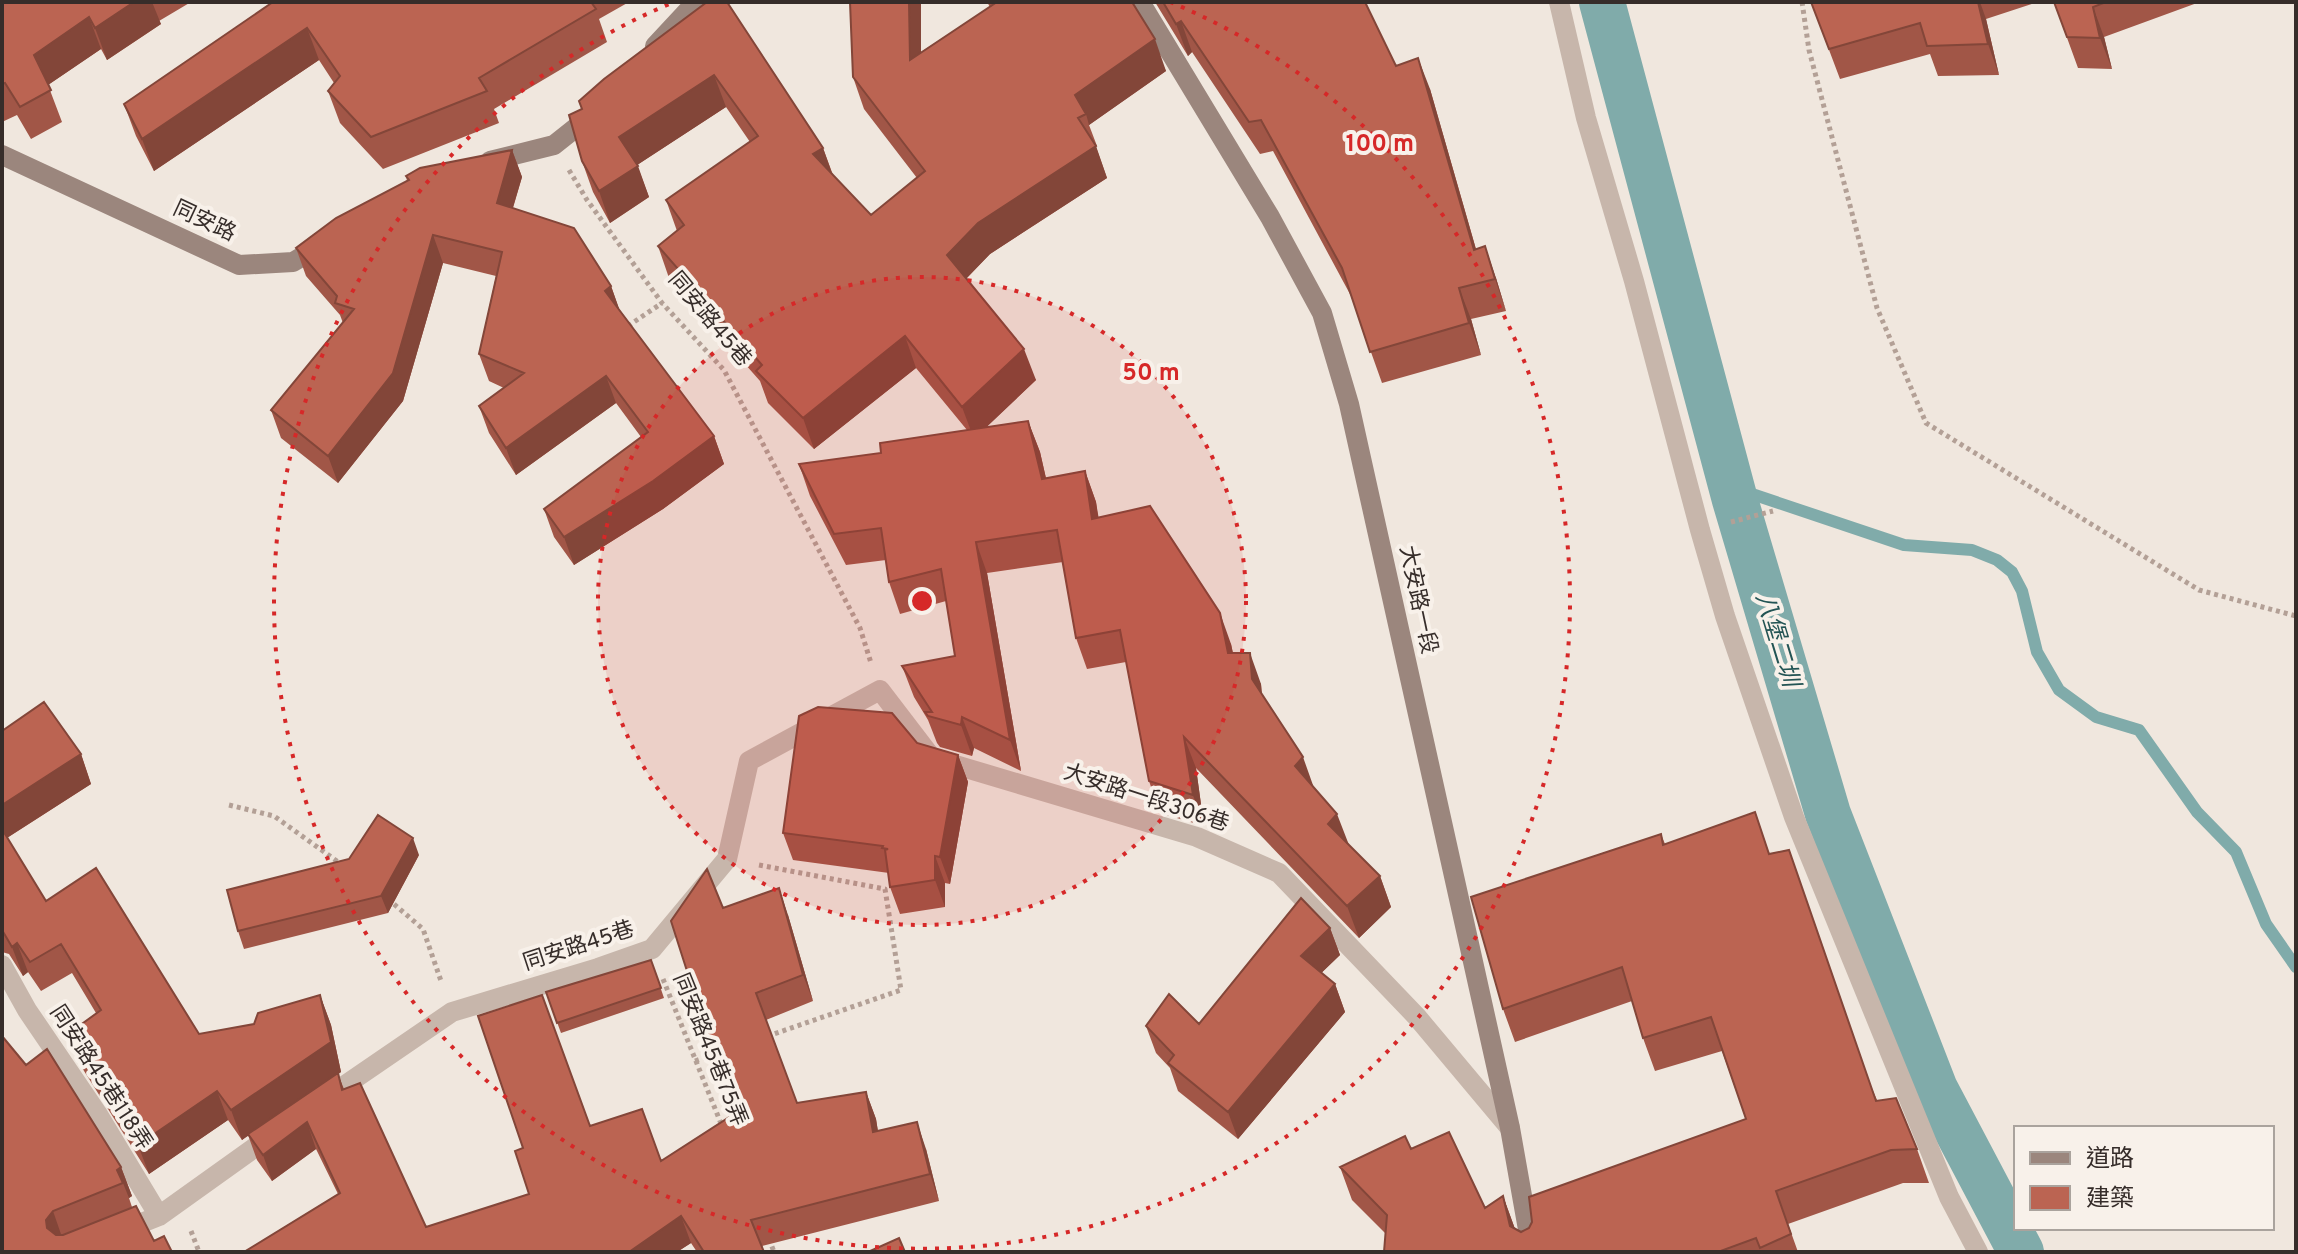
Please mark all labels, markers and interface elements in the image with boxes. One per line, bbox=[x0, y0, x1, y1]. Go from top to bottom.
text: 100 m bbox=[1346, 130, 1414, 160]
street label: 同安路 bbox=[168, 196, 240, 248]
street label: 同安路45巷 bbox=[662, 267, 756, 373]
text: 50 m bbox=[1122, 359, 1180, 389]
street label: 大安路一段 bbox=[1392, 543, 1442, 657]
centre of rings bbox=[908, 587, 936, 615]
water label: 八堡二圳 bbox=[1748, 590, 1805, 693]
street label: 大安路一段306巷 bbox=[1060, 760, 1232, 838]
street label: 同安路45巷 bbox=[520, 916, 638, 978]
street label: 同安路45巷75弄 bbox=[666, 970, 752, 1130]
street label: 同安路45巷118弄 bbox=[43, 1001, 157, 1155]
legend bbox=[2014, 1126, 2274, 1230]
text: 道路 bbox=[2086, 1145, 2134, 1175]
text: 建築 bbox=[2086, 1185, 2134, 1215]

